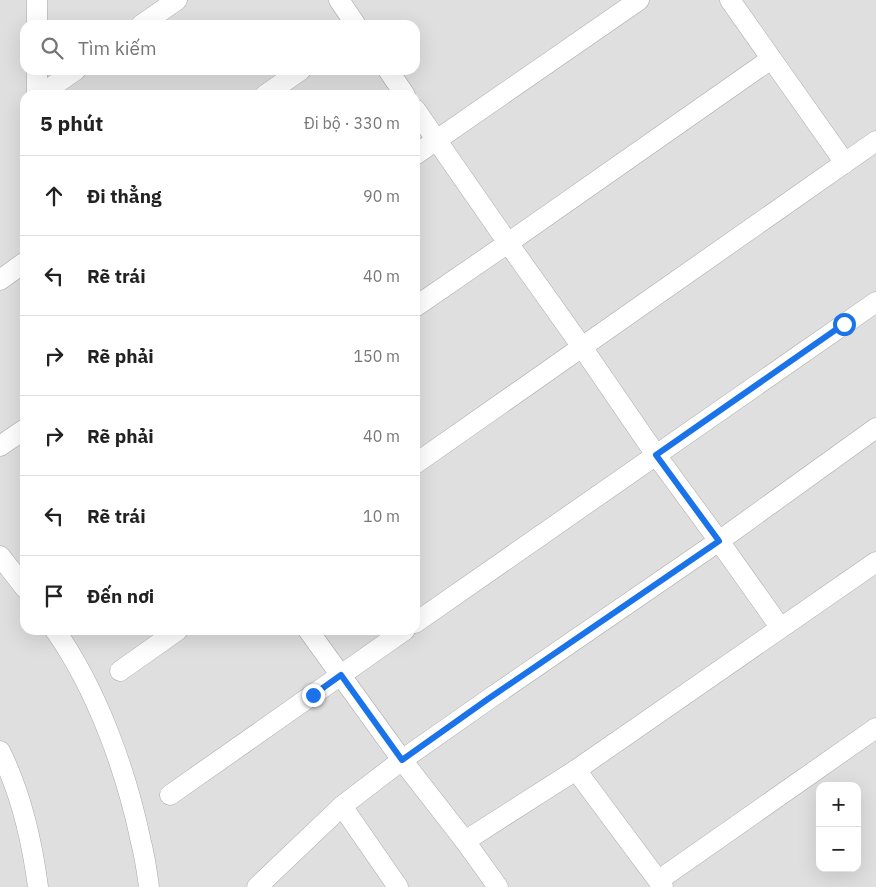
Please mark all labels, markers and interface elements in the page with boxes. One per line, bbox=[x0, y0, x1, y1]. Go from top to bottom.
search box bbox=[20, 20, 420, 75]
icon: search bbox=[38, 34, 66, 62]
text: Tìm kiếm bbox=[78, 36, 156, 60]
text: 5 phút bbox=[40, 109, 103, 137]
text: Đi bộ · 330 m bbox=[304, 113, 400, 133]
icon: ahead bbox=[40, 182, 68, 210]
text: Đi thẳng bbox=[87, 184, 161, 208]
text: 90 m bbox=[363, 186, 400, 206]
icon: left bbox=[40, 262, 68, 290]
text: Rẽ trái bbox=[87, 264, 146, 288]
text: 40 m bbox=[363, 266, 400, 286]
route start bbox=[833, 313, 856, 336]
icon: right bbox=[40, 342, 68, 370]
text: Rẽ phải bbox=[87, 344, 154, 368]
text: 150 m bbox=[353, 346, 400, 366]
icon: right bbox=[40, 422, 68, 450]
text: Rẽ phải bbox=[87, 424, 154, 448]
text: 40 m bbox=[363, 426, 400, 446]
icon: left bbox=[40, 502, 68, 530]
text: Rẽ trái bbox=[87, 504, 146, 528]
text: 10 m bbox=[363, 506, 400, 526]
icon: arrive bbox=[40, 582, 68, 610]
text: Đến nơi bbox=[87, 584, 154, 608]
route end bbox=[302, 684, 325, 707]
map controls bbox=[816, 782, 861, 872]
button: + bbox=[816, 782, 861, 827]
button: − bbox=[816, 827, 861, 872]

